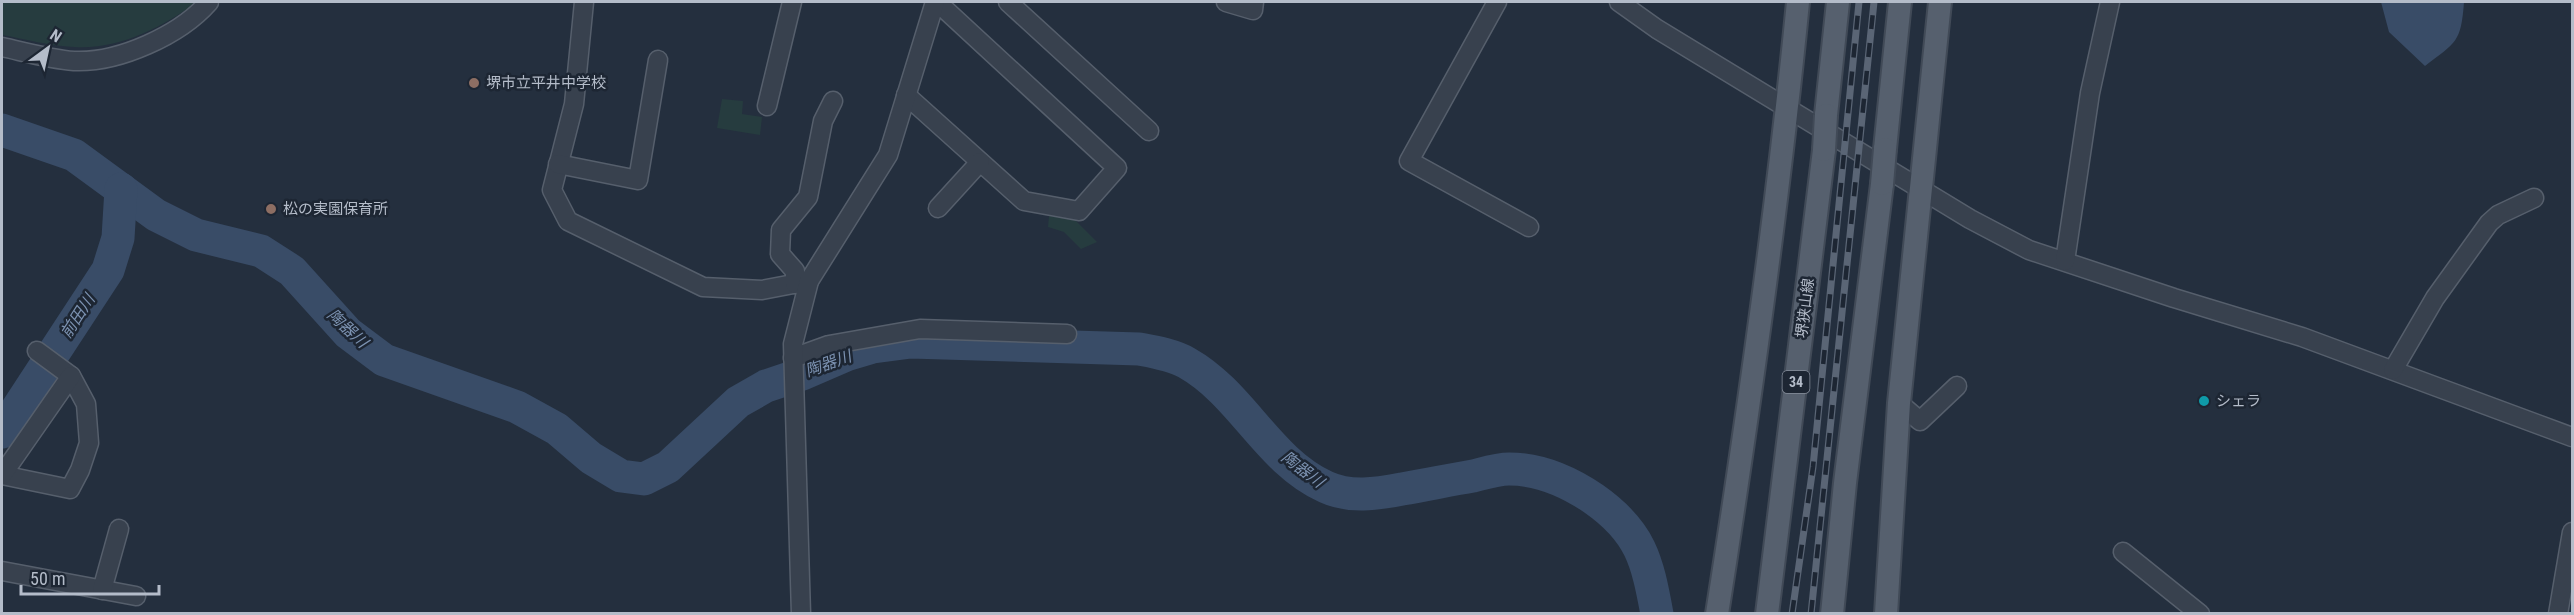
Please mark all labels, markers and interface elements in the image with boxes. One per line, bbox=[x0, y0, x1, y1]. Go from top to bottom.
north arrow bbox=[18, 18, 78, 78]
text: N bbox=[47, 25, 65, 46]
place label: 堺市立平井中学校 bbox=[486, 74, 606, 92]
marker: 堺市立平井中学校 bbox=[467, 76, 481, 90]
place label: 松の実園保育所 bbox=[283, 200, 388, 218]
marker: 松の実園保育所 bbox=[264, 202, 278, 216]
street label: 堺狭山線 bbox=[1792, 277, 1818, 339]
water label: 前田川 bbox=[56, 289, 100, 342]
water label: 陶器川 bbox=[324, 305, 373, 353]
water label: 陶器川 bbox=[802, 346, 856, 381]
road number: 34 bbox=[1782, 371, 1810, 393]
place label: シェラ bbox=[2216, 392, 2261, 410]
marker: シェラ bbox=[2197, 394, 2211, 408]
water label: 陶器川 bbox=[1278, 447, 1329, 493]
scale bar bbox=[21, 558, 159, 596]
text: 50 m bbox=[30, 568, 65, 589]

